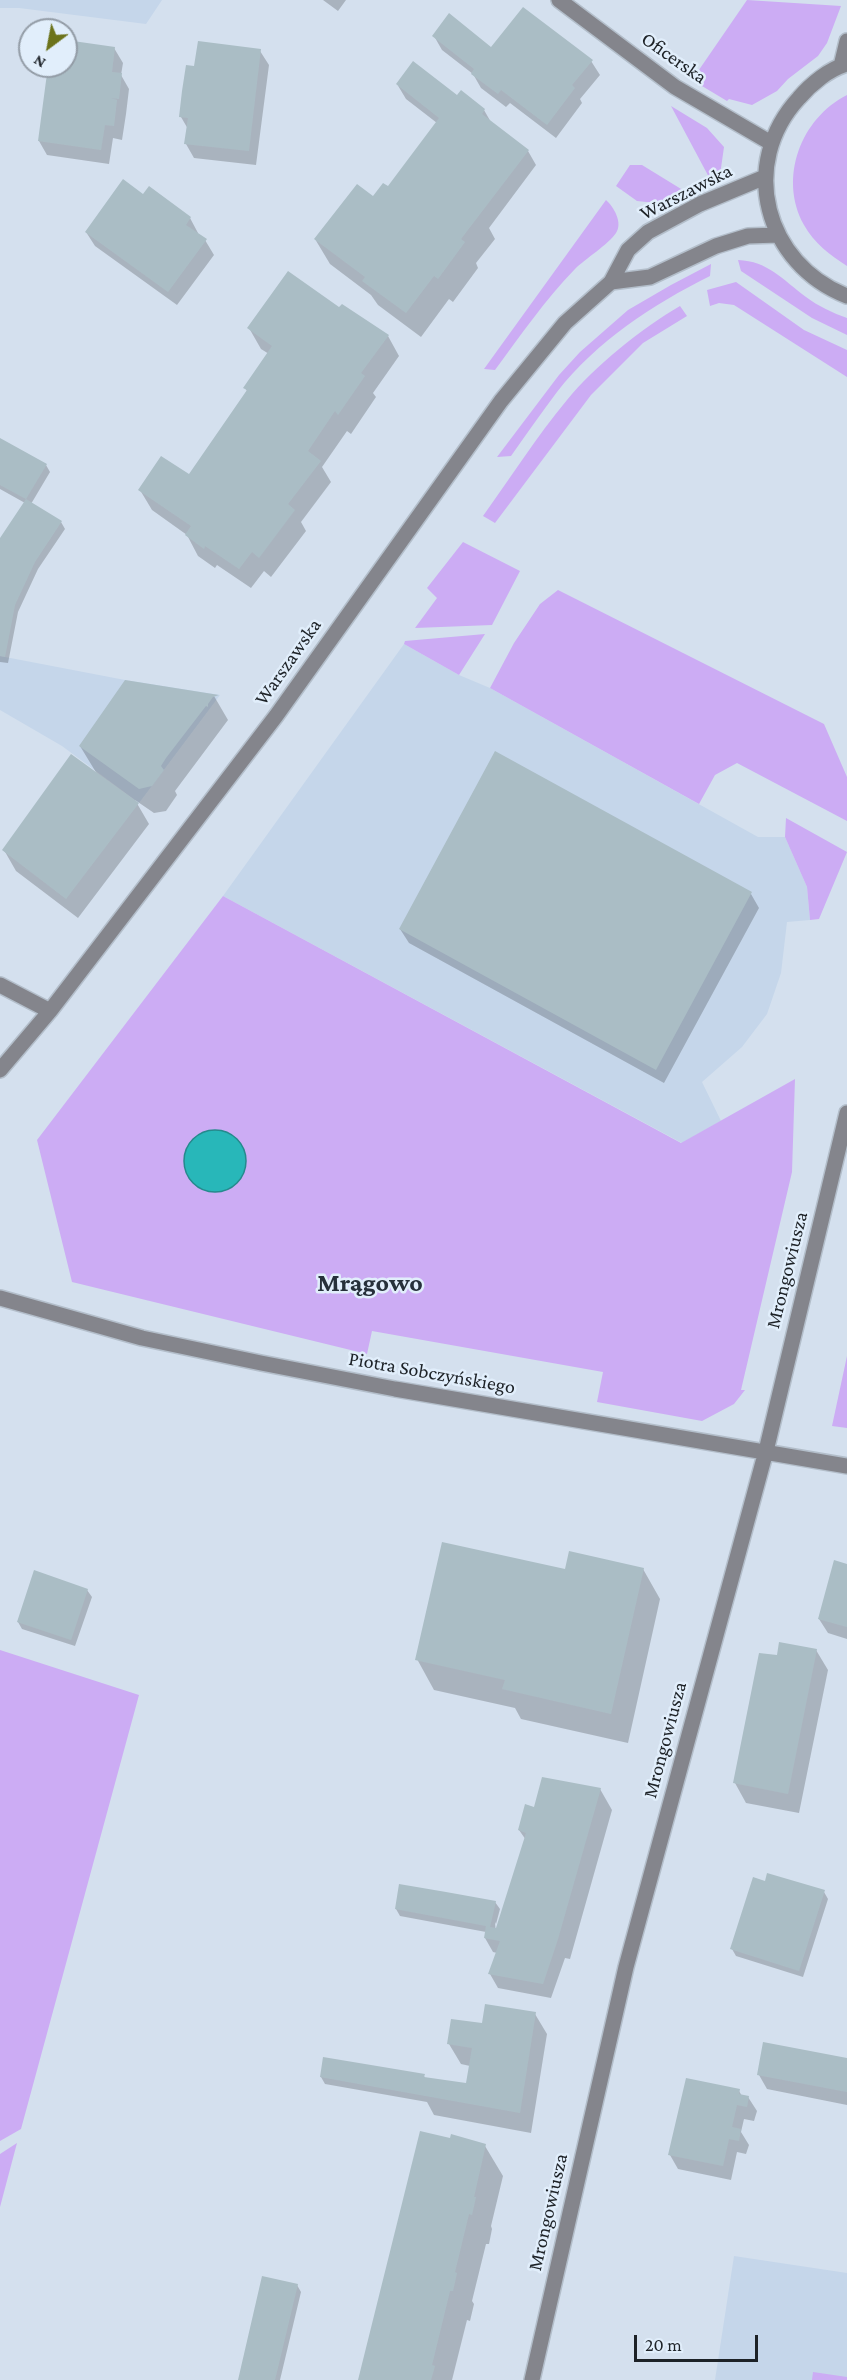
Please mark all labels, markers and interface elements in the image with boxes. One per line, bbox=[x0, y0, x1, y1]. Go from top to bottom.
north arrow bbox=[18, 18, 78, 78]
street label: Oficerska bbox=[637, 27, 711, 89]
text: N bbox=[30, 52, 48, 72]
street label: Warszawska bbox=[636, 159, 736, 225]
street label: Warszawska bbox=[249, 614, 327, 710]
street label: Mrongowiusza bbox=[761, 1209, 813, 1331]
district label: Mrągowo bbox=[317, 1267, 423, 1299]
street label: Piotra Sobczyńskiego bbox=[347, 1347, 517, 1399]
street label: Mrongowiusza bbox=[638, 1679, 692, 1801]
street label: Mrongowiusza bbox=[523, 2151, 573, 2273]
scale bar bbox=[637, 2323, 762, 2361]
text: 20 m bbox=[645, 2335, 682, 2355]

